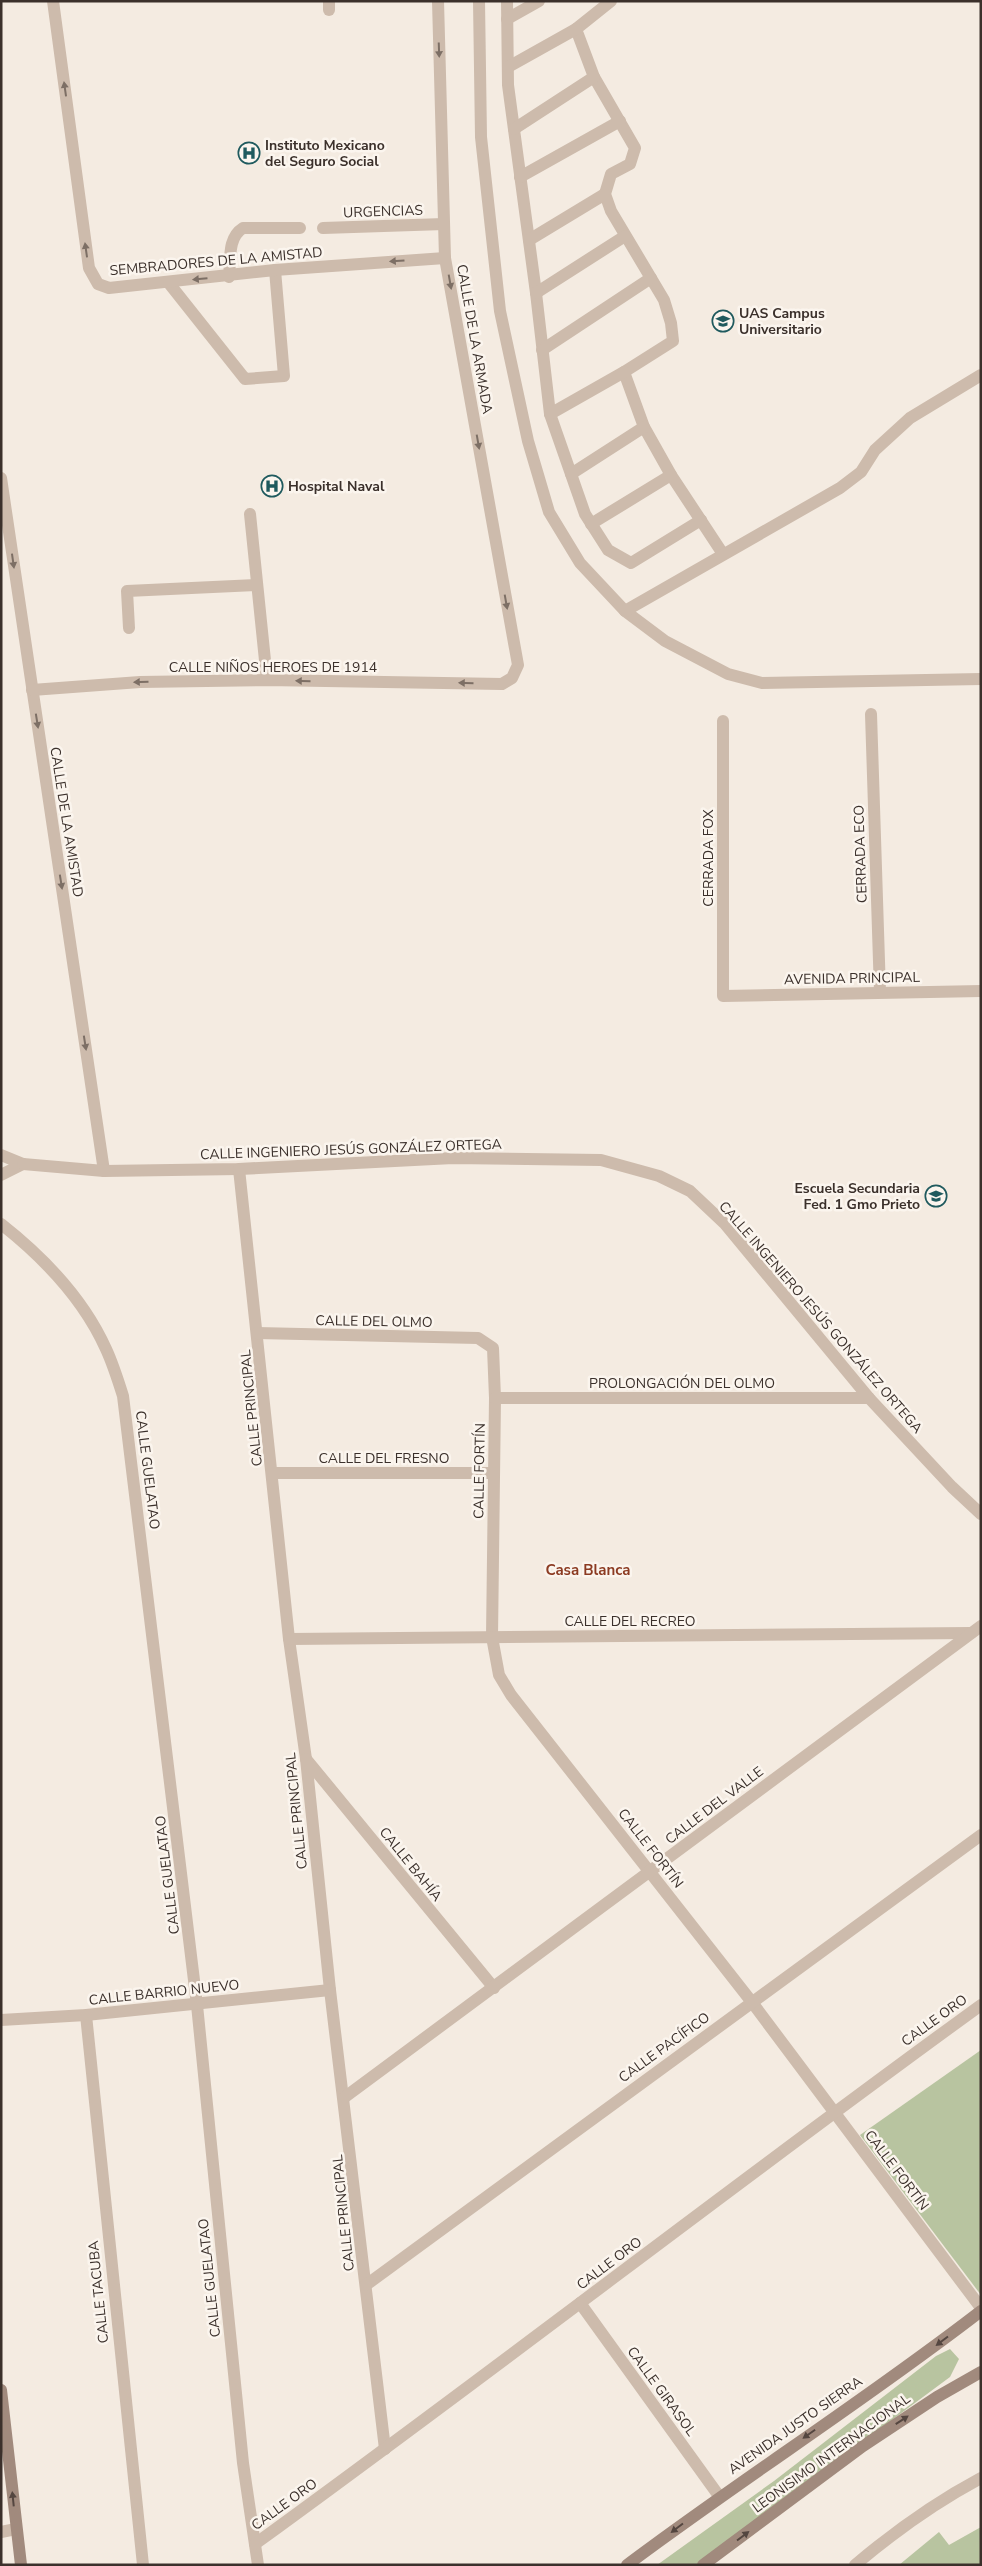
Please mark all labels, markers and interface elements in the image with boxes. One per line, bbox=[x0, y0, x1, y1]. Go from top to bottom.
one-way arrow bbox=[435, 42, 443, 58]
one-way arrow bbox=[61, 81, 69, 97]
place label: Instituto Mexicano del Seguro Social bbox=[265, 136, 385, 171]
hospital icon: Instituto Mexicano del Seguro Social bbox=[237, 141, 261, 165]
street label: URGENCIAS bbox=[343, 201, 424, 222]
one-way arrow bbox=[82, 242, 90, 258]
street label: SEMBRADORES DE LA AMISTAD bbox=[109, 243, 323, 280]
one-way arrow bbox=[388, 258, 404, 266]
street label: CALLE DE LA ARMADA bbox=[452, 263, 497, 415]
one-way arrow bbox=[446, 274, 454, 290]
one-way arrow bbox=[192, 275, 208, 283]
place label: UAS Campus Universitario bbox=[739, 304, 825, 339]
school or university icon: UAS Campus Universitario bbox=[711, 309, 735, 333]
one-way arrow bbox=[475, 434, 483, 450]
hospital icon: Hospital Naval bbox=[260, 474, 284, 498]
place label: Hospital Naval bbox=[288, 477, 385, 496]
one-way arrow bbox=[9, 553, 17, 569]
one-way arrow bbox=[503, 594, 511, 610]
street label: CALLE NIÑOS HEROES DE 1914 bbox=[169, 658, 377, 677]
one-way arrow bbox=[295, 677, 311, 685]
one-way arrow bbox=[132, 679, 148, 687]
one-way arrow bbox=[457, 679, 473, 687]
one-way arrow bbox=[33, 714, 41, 730]
street label: CALLE DE LA AMISTAD bbox=[45, 746, 88, 898]
street label: CERRADA ECO bbox=[849, 804, 872, 903]
street label: CERRADA FOX bbox=[699, 809, 718, 907]
one-way arrow bbox=[57, 874, 65, 890]
street label: AVENIDA PRINCIPAL bbox=[784, 968, 921, 989]
one-way arrow bbox=[81, 1035, 89, 1051]
street label: CALLE INGENIERO JESÚS GONZÁLEZ ORTEGA bbox=[200, 1135, 502, 1164]
place label: Escuela Secundaria Fed. 1 Gmo Prieto bbox=[795, 1179, 920, 1214]
school or university icon: Escuela Secundaria Fed. 1 Gmo Prieto bbox=[924, 1184, 948, 1208]
street label: CALLE INGENIERO JESÚS GONZÁLEZ ORTEGA bbox=[714, 1197, 927, 1437]
street label: CALLE DEL OLMO bbox=[315, 1311, 433, 1332]
street label: CALLE PRINCIPAL bbox=[236, 1348, 267, 1467]
street label: PROLONGACIÓN DEL OLMO bbox=[589, 1374, 775, 1393]
street label: CALLE GUELATAO bbox=[131, 1410, 164, 1531]
street label: CALLE FORTÍN bbox=[469, 1423, 490, 1519]
street label: CALLE DEL FRESNO bbox=[319, 1449, 449, 1468]
district label: Casa Blanca bbox=[545, 1560, 631, 1580]
street label: CALLE DEL RECREO bbox=[564, 1612, 696, 1631]
street label: CALLE PRINCIPAL bbox=[281, 1751, 312, 1870]
street label: CALLE DEL VALLE bbox=[661, 1762, 767, 1849]
street label: CALLE FORTÍN bbox=[614, 1805, 688, 1892]
street label: CALLE GUELATAO bbox=[151, 1814, 184, 1935]
street label: CALLE BAHÍA bbox=[375, 1823, 446, 1905]
street label: CALLE BARRIO NUEVO bbox=[88, 1975, 240, 2010]
street label: CALLE ORO bbox=[898, 1990, 971, 2051]
street label: CALLE PACÍFICO bbox=[615, 2008, 714, 2087]
street label: CALLE FORTÍN bbox=[860, 2126, 933, 2214]
street label: CALLE PRINCIPAL bbox=[328, 2153, 359, 2272]
street label: CALLE GUELATAO bbox=[194, 2218, 225, 2338]
street label: CALLE ORO bbox=[573, 2233, 646, 2294]
street label: CALLE TACUBA bbox=[84, 2240, 113, 2344]
one-way arrow bbox=[936, 2335, 949, 2346]
street label: CALLE GIRASOL bbox=[623, 2343, 701, 2440]
street label: AVENIDA JUSTO SIERRA bbox=[724, 2372, 866, 2479]
street label: LEONISIMO INTERNACIONAL bbox=[748, 2389, 915, 2517]
one-way arrow bbox=[896, 2415, 909, 2425]
one-way arrow bbox=[802, 2429, 816, 2439]
street label: CALLE ORO bbox=[248, 2474, 321, 2535]
one-way arrow bbox=[9, 2491, 17, 2507]
one-way arrow bbox=[670, 2523, 684, 2533]
one-way arrow bbox=[736, 2530, 749, 2541]

